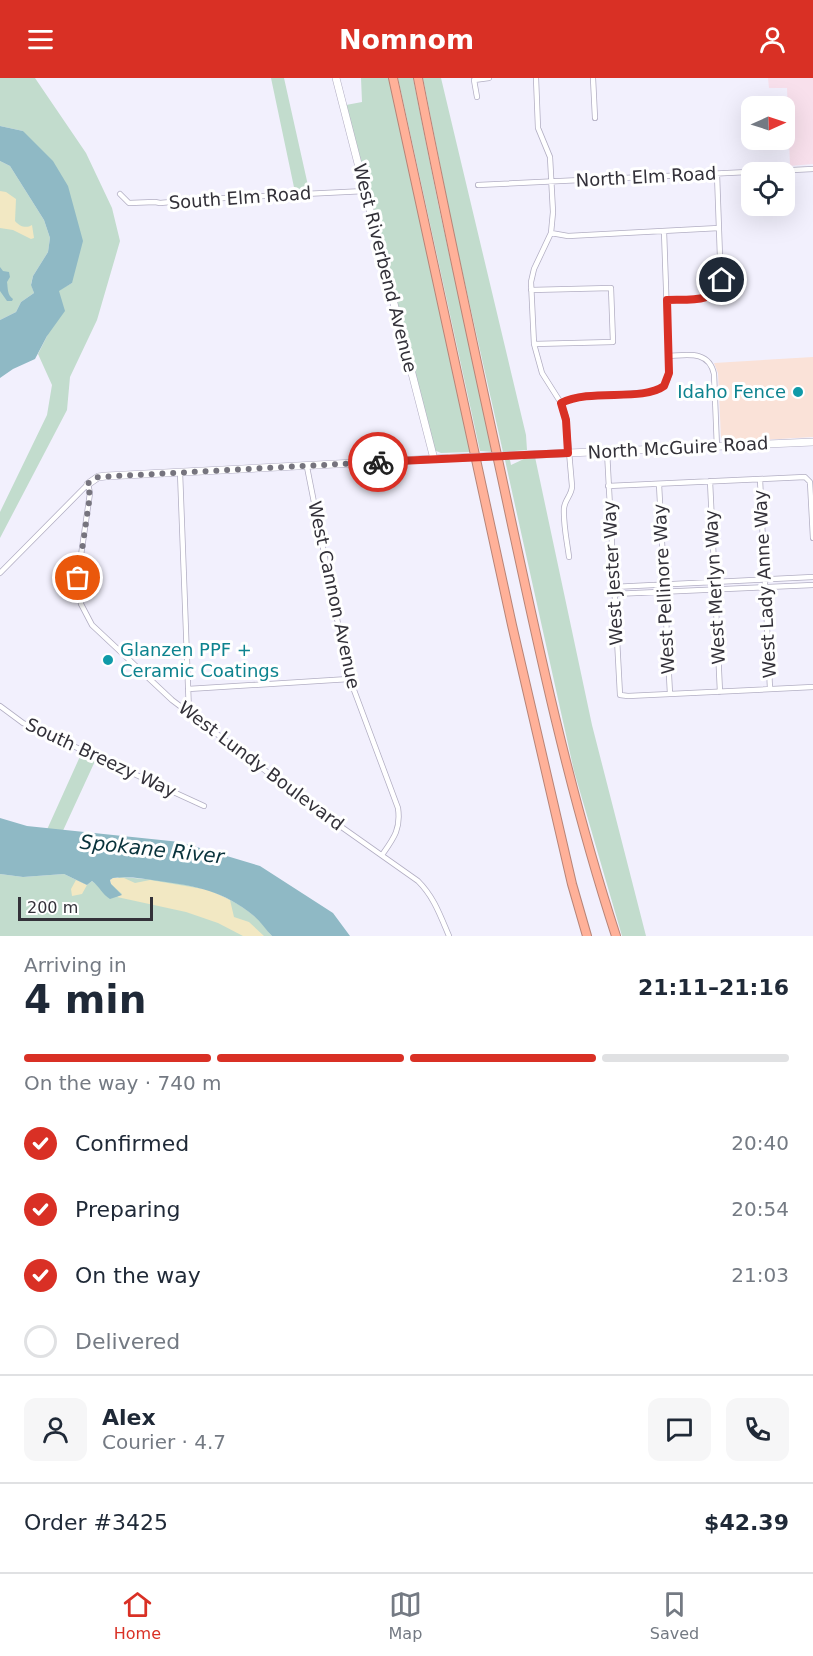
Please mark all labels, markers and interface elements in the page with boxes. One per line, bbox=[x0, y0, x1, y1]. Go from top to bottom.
icon: menu bbox=[24, 23, 57, 56]
icon: person bbox=[756, 23, 789, 56]
text: Nomnom bbox=[339, 24, 474, 55]
north arrow bbox=[741, 96, 795, 150]
map controls bbox=[741, 96, 795, 216]
street label: West Riverbend Avenue bbox=[349, 161, 422, 375]
street label: North Elm Road bbox=[575, 162, 717, 191]
button: locate bbox=[741, 162, 795, 216]
street label: South Elm Road bbox=[168, 182, 312, 213]
pin bbox=[696, 254, 747, 305]
icon: home bbox=[705, 263, 738, 296]
place label: Idaho Fence bbox=[677, 381, 786, 402]
marker: Idaho Fence bbox=[791, 385, 805, 399]
courier bbox=[348, 432, 408, 492]
street label: North McGuire Road bbox=[587, 432, 769, 463]
icon: bike bbox=[362, 446, 395, 479]
street label: West Lady Anne Way bbox=[749, 489, 780, 679]
street label: West Cannon Avenue bbox=[304, 499, 365, 691]
street label: West Jester Way bbox=[598, 500, 627, 646]
street label: West Pellinore Way bbox=[649, 503, 678, 675]
street label: West Merlyn Way bbox=[700, 509, 729, 665]
pin bbox=[52, 552, 103, 603]
icon: bag bbox=[61, 561, 94, 594]
place label: Glanzen PPF + Ceramic Coatings bbox=[120, 639, 279, 681]
marker: Glanzen PPF + Ceramic Coatings bbox=[101, 653, 115, 667]
street label: West Lundy Boulevard bbox=[175, 697, 348, 835]
street label: South Breezy Way bbox=[23, 713, 180, 802]
water label: Spokane River bbox=[79, 830, 227, 869]
scale bar bbox=[18, 894, 153, 922]
text: 200 m bbox=[27, 898, 78, 917]
text: Arriving in bbox=[24, 953, 127, 977]
text: 21:11–21:16 bbox=[638, 975, 789, 1000]
text: 4 min bbox=[24, 977, 146, 1022]
text: On the way · 740 m bbox=[24, 1071, 222, 1095]
icon: check bbox=[24, 1127, 57, 1160]
text: Confirmed bbox=[75, 1131, 189, 1156]
text: 20:40 bbox=[731, 1131, 789, 1155]
icon: check bbox=[24, 1193, 57, 1226]
text: Preparing bbox=[75, 1197, 181, 1222]
text: 20:54 bbox=[731, 1197, 789, 1221]
icon: check bbox=[24, 1259, 57, 1292]
text: On the way bbox=[75, 1263, 201, 1288]
text: 21:03 bbox=[731, 1263, 789, 1287]
text: Delivered bbox=[75, 1329, 180, 1354]
button: person bbox=[24, 1398, 87, 1461]
button: chat bbox=[648, 1398, 711, 1461]
button: phone bbox=[726, 1398, 789, 1461]
text: Alex bbox=[102, 1405, 156, 1430]
text: Courier · 4.7 bbox=[102, 1430, 226, 1454]
text: Order #3425 bbox=[24, 1510, 168, 1535]
text: $42.39 bbox=[704, 1510, 789, 1535]
tab: Home bbox=[114, 1588, 161, 1643]
tab: Map bbox=[389, 1588, 422, 1643]
tab: Saved bbox=[650, 1588, 699, 1643]

